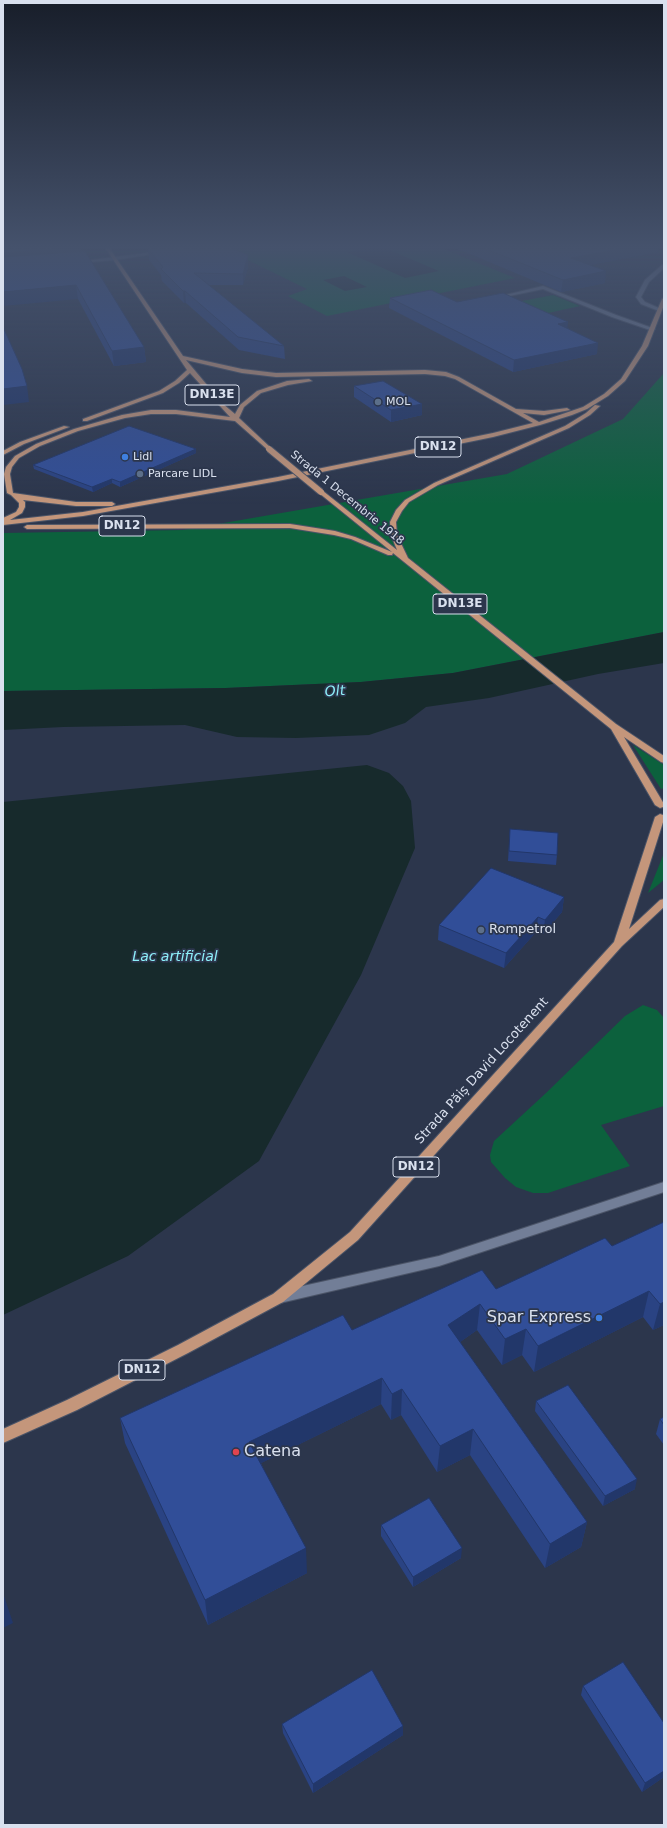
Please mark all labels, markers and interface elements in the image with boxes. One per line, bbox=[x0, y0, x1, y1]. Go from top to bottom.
road number: DN13E bbox=[185, 385, 239, 405]
place label: MOL bbox=[386, 395, 410, 409]
marker: MOL bbox=[373, 397, 383, 407]
road number: DN12 bbox=[415, 437, 461, 457]
street label: Strada 1 Decembrie 1918 bbox=[288, 448, 406, 548]
place label: Lidl bbox=[133, 450, 152, 464]
marker: Lidl bbox=[120, 452, 130, 462]
place label: Parcare LIDL bbox=[148, 467, 216, 481]
marker: Parcare LIDL bbox=[135, 469, 145, 479]
road number: DN12 bbox=[99, 516, 145, 536]
road number: DN13E bbox=[433, 594, 487, 614]
water label: Olt bbox=[324, 683, 346, 701]
place label: Rompetrol bbox=[489, 922, 556, 938]
marker: Rompetrol bbox=[476, 925, 486, 935]
water label: Lac artificial bbox=[132, 949, 218, 965]
street label: Strada Păiș David Locotenent bbox=[412, 995, 552, 1147]
road number: DN12 bbox=[393, 1157, 439, 1177]
place label: Spar Express bbox=[487, 1308, 591, 1328]
marker: Spar Express bbox=[594, 1313, 604, 1323]
road number: DN12 bbox=[119, 1360, 165, 1380]
place label: Catena bbox=[244, 1442, 301, 1462]
marker: Catena bbox=[231, 1447, 241, 1457]

